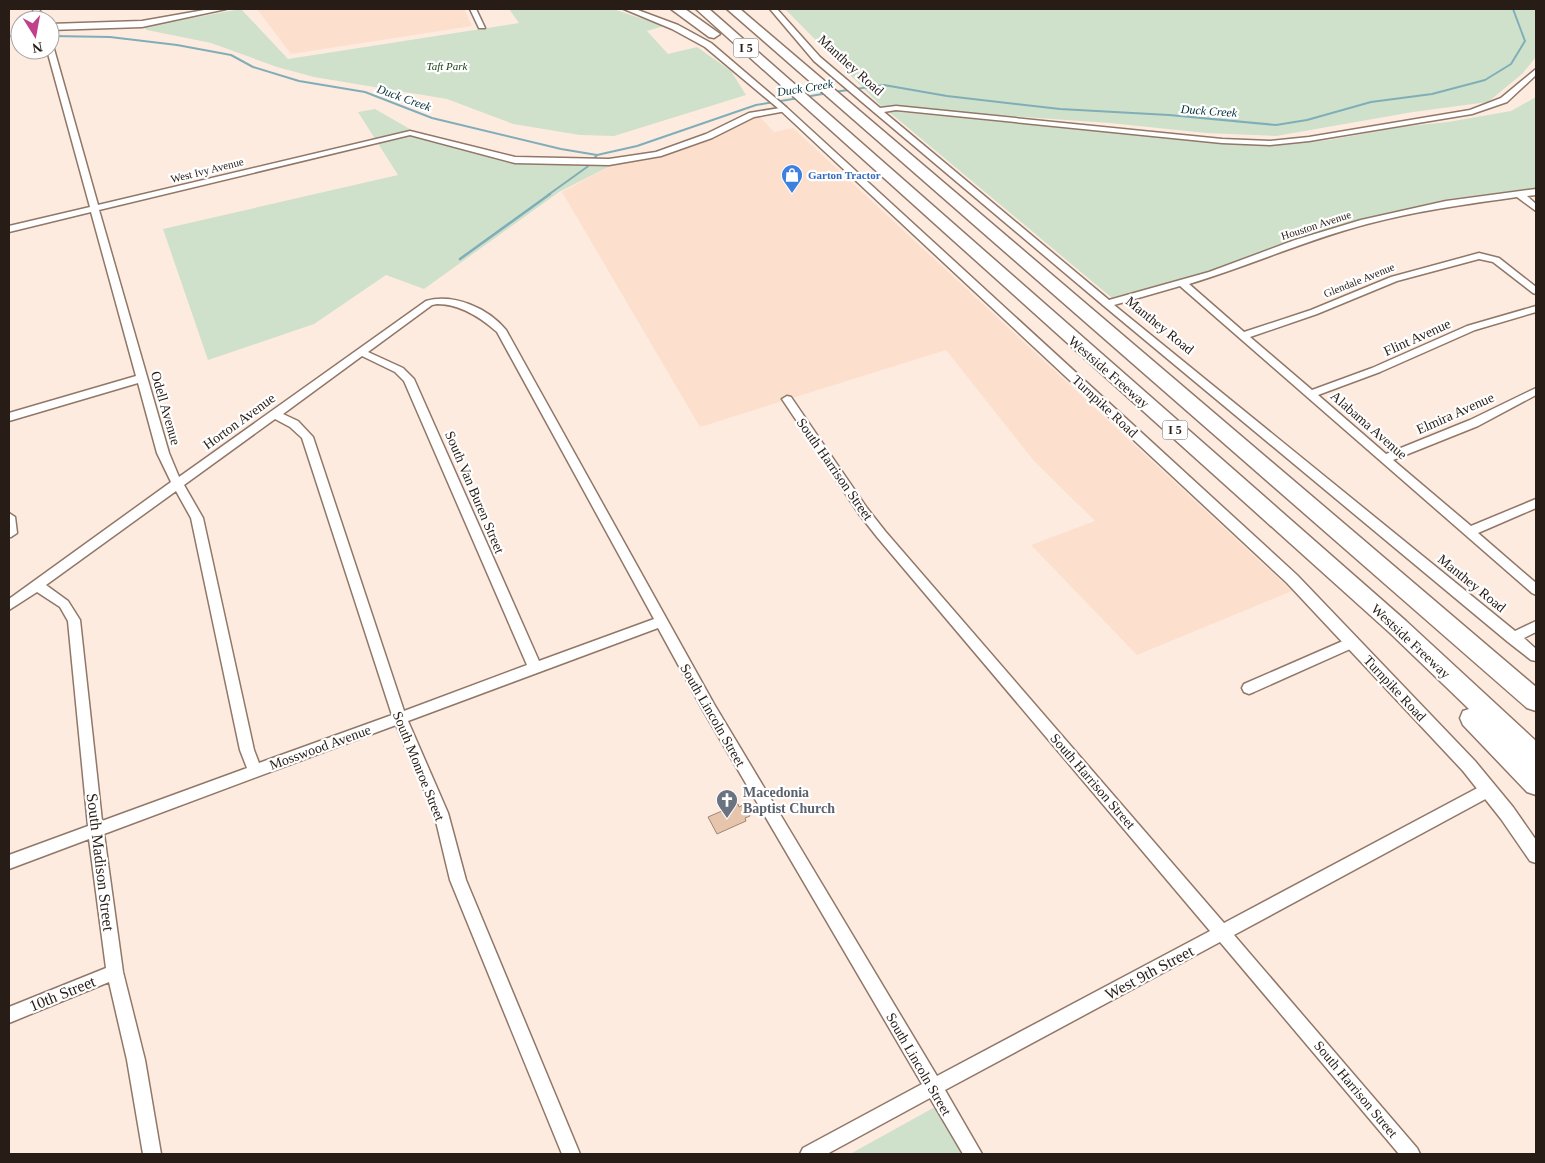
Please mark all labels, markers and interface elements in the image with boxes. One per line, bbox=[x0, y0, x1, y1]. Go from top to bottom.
north arrow bbox=[10, 10, 60, 60]
street label: Manthey Road bbox=[815, 32, 886, 99]
road number: I 5 bbox=[734, 38, 758, 58]
text: N bbox=[31, 39, 44, 56]
park label: Taft Park bbox=[427, 60, 469, 72]
water label: Duck Creek bbox=[775, 77, 835, 99]
water label: Duck Creek bbox=[374, 81, 434, 114]
water label: Duck Creek bbox=[1179, 102, 1238, 120]
street label: West Ivy Avenue bbox=[169, 155, 245, 185]
shop icon: Garton Tractor bbox=[780, 163, 804, 194]
place label: Garton Tractor bbox=[808, 169, 881, 181]
street label: Houston Avenue bbox=[1280, 208, 1353, 242]
street label: Glendale Avenue bbox=[1322, 260, 1396, 300]
street label: Manthey Road bbox=[1123, 293, 1197, 357]
street label: Flint Avenue bbox=[1381, 316, 1453, 359]
street label: Westside Freeway bbox=[1065, 333, 1152, 411]
street label: Odell Avenue bbox=[148, 369, 183, 447]
street label: Turnpike Road bbox=[1069, 372, 1140, 440]
street label: Alabama Avenue bbox=[1328, 388, 1410, 462]
street label: Horton Avenue bbox=[201, 390, 278, 452]
street label: Elmira Avenue bbox=[1414, 390, 1496, 437]
street label: South Harrison Street bbox=[794, 415, 876, 523]
road number: I 5 bbox=[1162, 420, 1188, 440]
street label: South Van Buren Street bbox=[442, 429, 507, 556]
street label: Manthey Road bbox=[1435, 551, 1509, 615]
street label: Westside Freeway bbox=[1368, 601, 1453, 682]
street label: Turnpike Road bbox=[1361, 653, 1429, 724]
street label: South Lincoln Street bbox=[677, 661, 748, 769]
street label: South Monroe Street bbox=[390, 709, 447, 823]
street label: Mosswood Avenue bbox=[267, 722, 373, 773]
street label: South Harrison Street bbox=[1047, 731, 1138, 832]
place label: Macedonia Baptist Church bbox=[743, 785, 835, 816]
church icon: Macedonia Baptist Church bbox=[715, 788, 739, 819]
street label: South Madison Street bbox=[84, 792, 117, 932]
street label: West 9th Street bbox=[1102, 942, 1197, 1003]
street label: 10th Street bbox=[27, 972, 98, 1014]
street label: South Lincoln Street bbox=[883, 1010, 954, 1118]
street label: South Harrison Street bbox=[1311, 1038, 1400, 1141]

